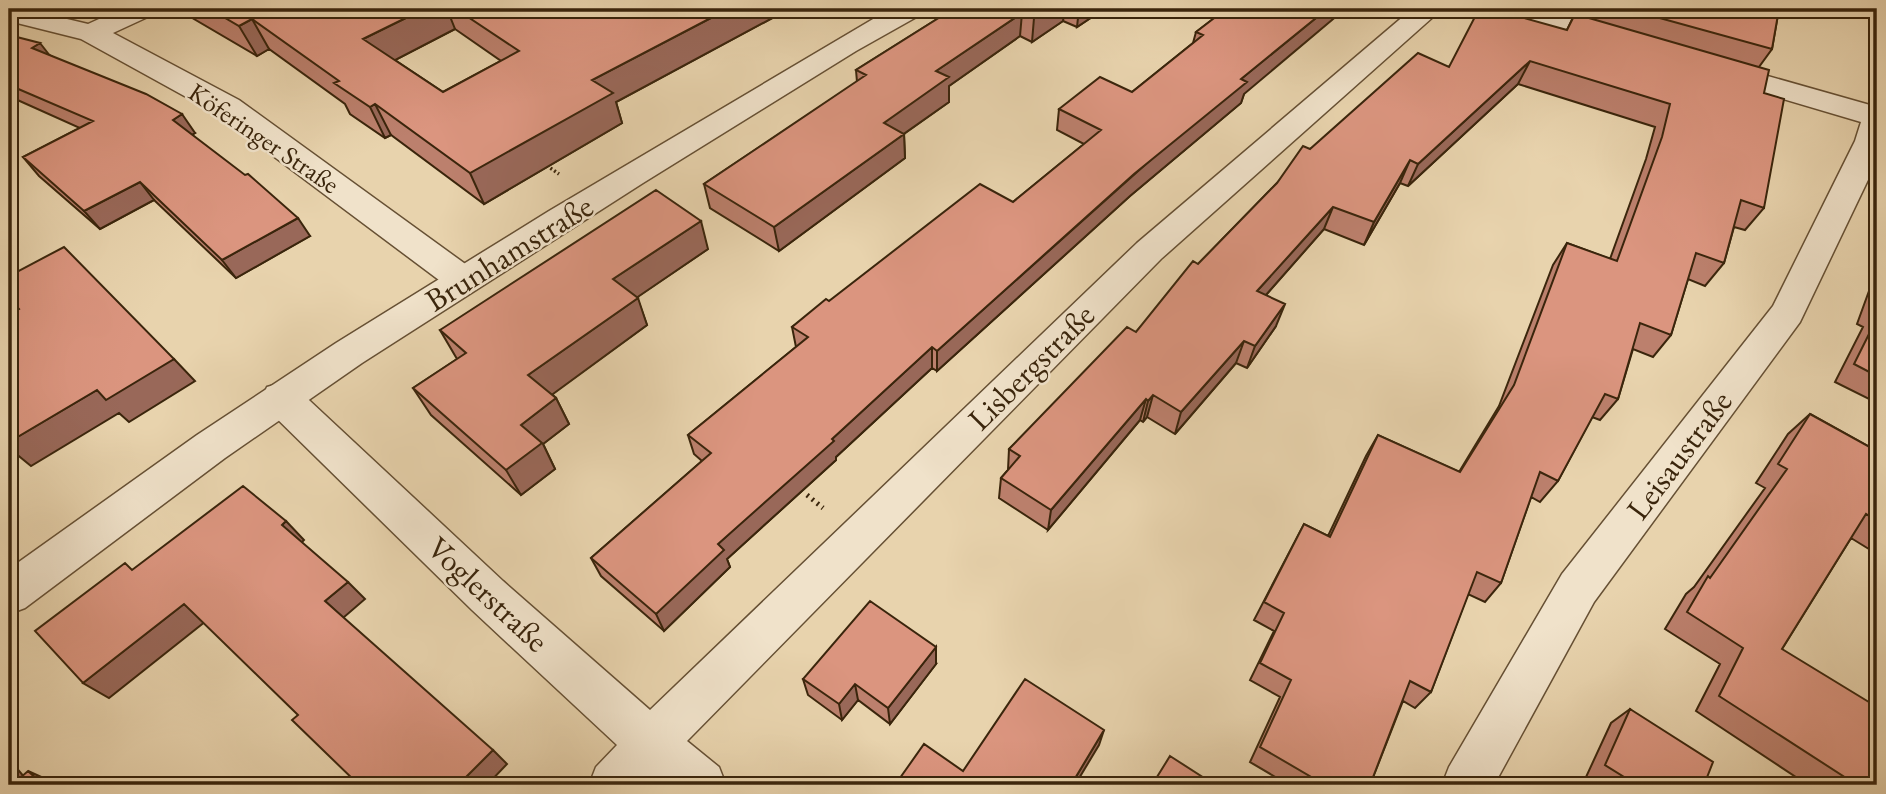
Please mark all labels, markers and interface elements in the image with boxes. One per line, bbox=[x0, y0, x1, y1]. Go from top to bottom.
street label: Köferinger Straße bbox=[182, 75, 346, 201]
street label: Brunhamstraße bbox=[417, 185, 601, 321]
street label: Lisbergstraße bbox=[959, 295, 1103, 439]
street label: Leisaustraße bbox=[1617, 382, 1741, 528]
street label: Voglerstraße bbox=[418, 527, 558, 661]

